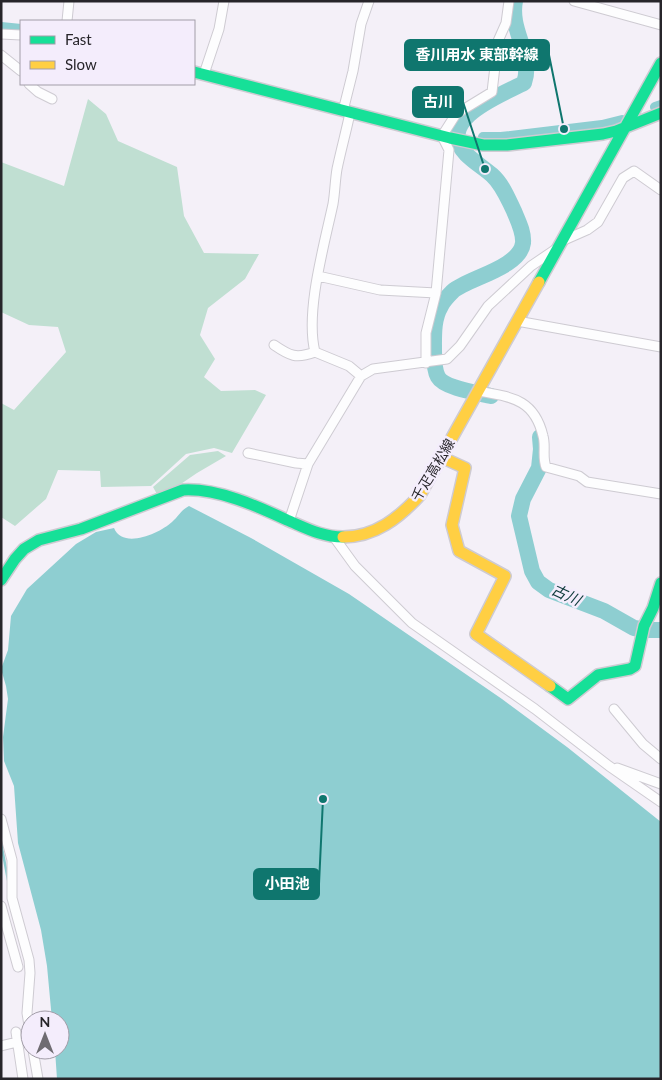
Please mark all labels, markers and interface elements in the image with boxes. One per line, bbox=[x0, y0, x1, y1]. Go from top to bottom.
legend bbox=[20, 20, 195, 85]
text: Fast bbox=[65, 30, 92, 48]
callout: 香川用水 東部幹線 bbox=[405, 40, 549, 70]
text: 香川用水 東部幹線 bbox=[415, 45, 539, 63]
text: Slow bbox=[65, 55, 97, 73]
callout: 古川 bbox=[413, 87, 463, 117]
text: 古川 bbox=[423, 92, 453, 110]
street label: 千疋高松線 bbox=[407, 435, 458, 504]
water label: 古川 bbox=[549, 580, 586, 609]
callout: 小田池 bbox=[254, 869, 319, 899]
text: 小田池 bbox=[264, 874, 310, 892]
north arrow bbox=[20, 1010, 70, 1060]
text: N bbox=[40, 1013, 50, 1030]

